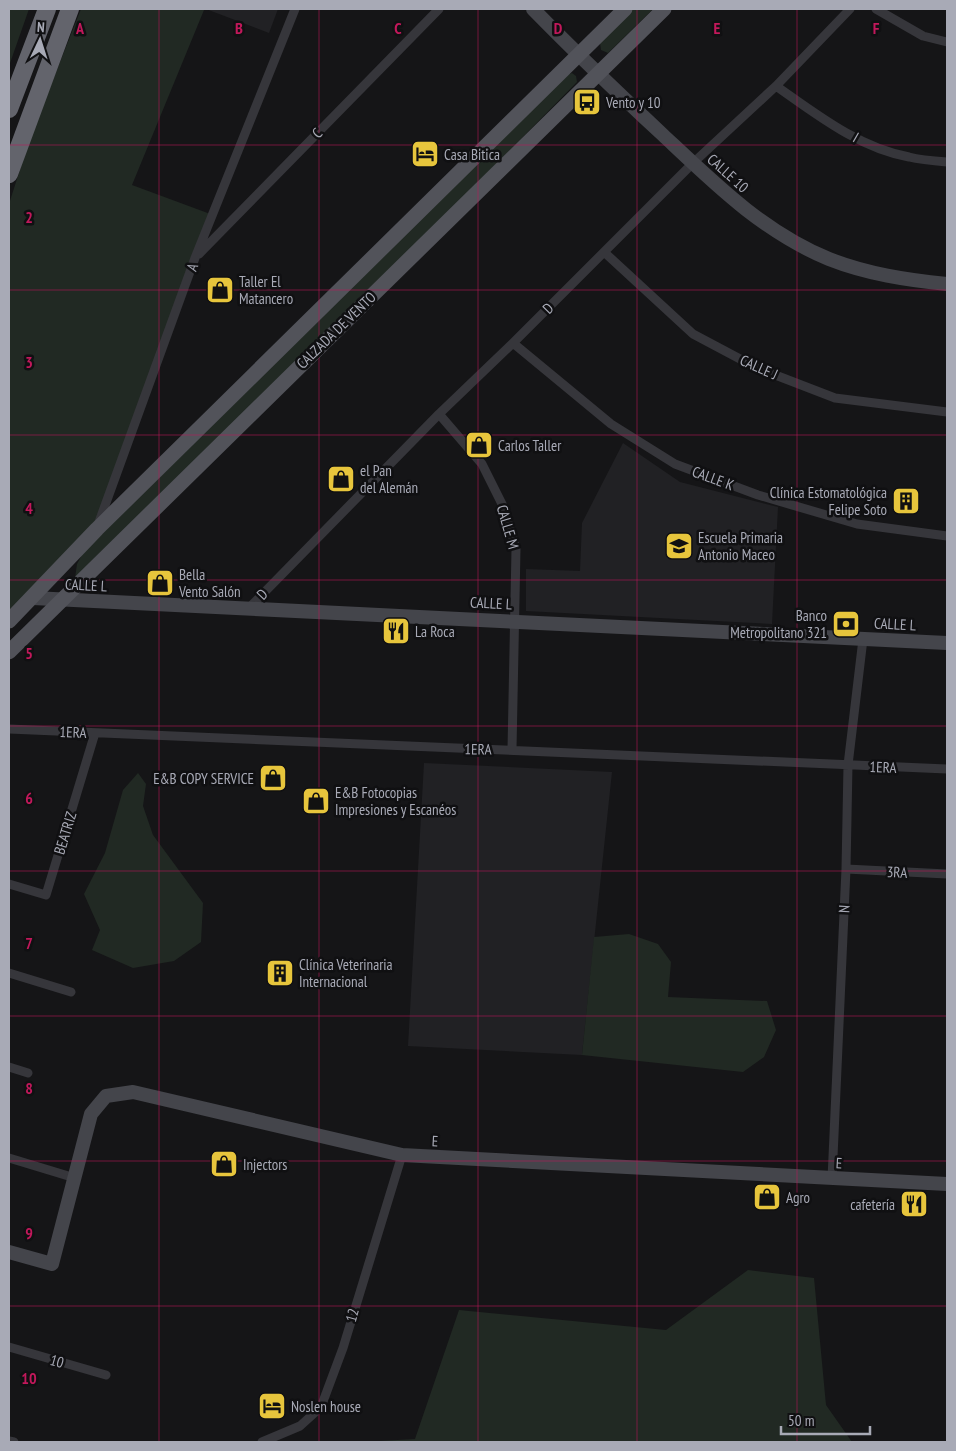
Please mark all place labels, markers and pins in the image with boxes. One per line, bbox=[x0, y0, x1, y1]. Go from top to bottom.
bus stop icon: Vento y 10 bbox=[572, 87, 602, 117]
place label: Vento y 10 bbox=[605, 93, 661, 112]
hotel icon: Casa Bitica bbox=[410, 139, 440, 169]
place label: Casa Bitica bbox=[444, 145, 500, 164]
place label: Taller El Matancero bbox=[239, 272, 293, 308]
shop icon: Taller El Matancero bbox=[205, 275, 235, 305]
shop icon: Carlos Taller bbox=[464, 430, 494, 460]
place label: Carlos Taller bbox=[498, 436, 562, 455]
place label: el Pan del Alemán bbox=[360, 461, 418, 497]
shop icon: el Pan del Alemán bbox=[326, 464, 356, 494]
place label: Clínica Estomatológica Felipe Soto bbox=[770, 483, 887, 519]
building icon: Clínica Estomatológica Felipe Soto bbox=[891, 486, 921, 516]
place label: Escuela Primaria Antonio Maceo bbox=[698, 528, 783, 564]
school or university icon: Escuela Primaria Antonio Maceo bbox=[664, 531, 694, 561]
place label: Bella Vento Salón bbox=[178, 565, 241, 601]
shop icon: Bella Vento Salón bbox=[145, 568, 175, 598]
place label: Banco Metropolitano 321 bbox=[730, 606, 827, 642]
bank icon: Banco Metropolitano 321 bbox=[831, 609, 861, 639]
restaurant icon: La Roca bbox=[381, 616, 411, 646]
place label: La Roca bbox=[415, 622, 455, 641]
shop icon: E&B COPY SERVICE bbox=[258, 763, 288, 793]
place label: E&B COPY SERVICE bbox=[153, 769, 254, 788]
place label: E&B Fotocopias Impresiones y Escanéos bbox=[335, 783, 456, 819]
shop icon: E&B Fotocopias Impresiones y Escanéos bbox=[301, 786, 331, 816]
place label: Clínica Veterinaria Internacional bbox=[299, 955, 393, 991]
building icon: Clínica Veterinaria Internacional bbox=[265, 958, 295, 988]
shop icon: Injectors bbox=[209, 1149, 239, 1179]
place label: Injectors bbox=[243, 1155, 287, 1174]
shop icon: Agro bbox=[752, 1182, 782, 1212]
place label: Agro bbox=[786, 1188, 810, 1207]
restaurant icon: cafetería bbox=[899, 1189, 929, 1219]
place label: cafetería bbox=[850, 1195, 895, 1214]
hotel icon: Noslen house bbox=[257, 1391, 287, 1421]
place label: Noslen house bbox=[291, 1397, 361, 1416]

